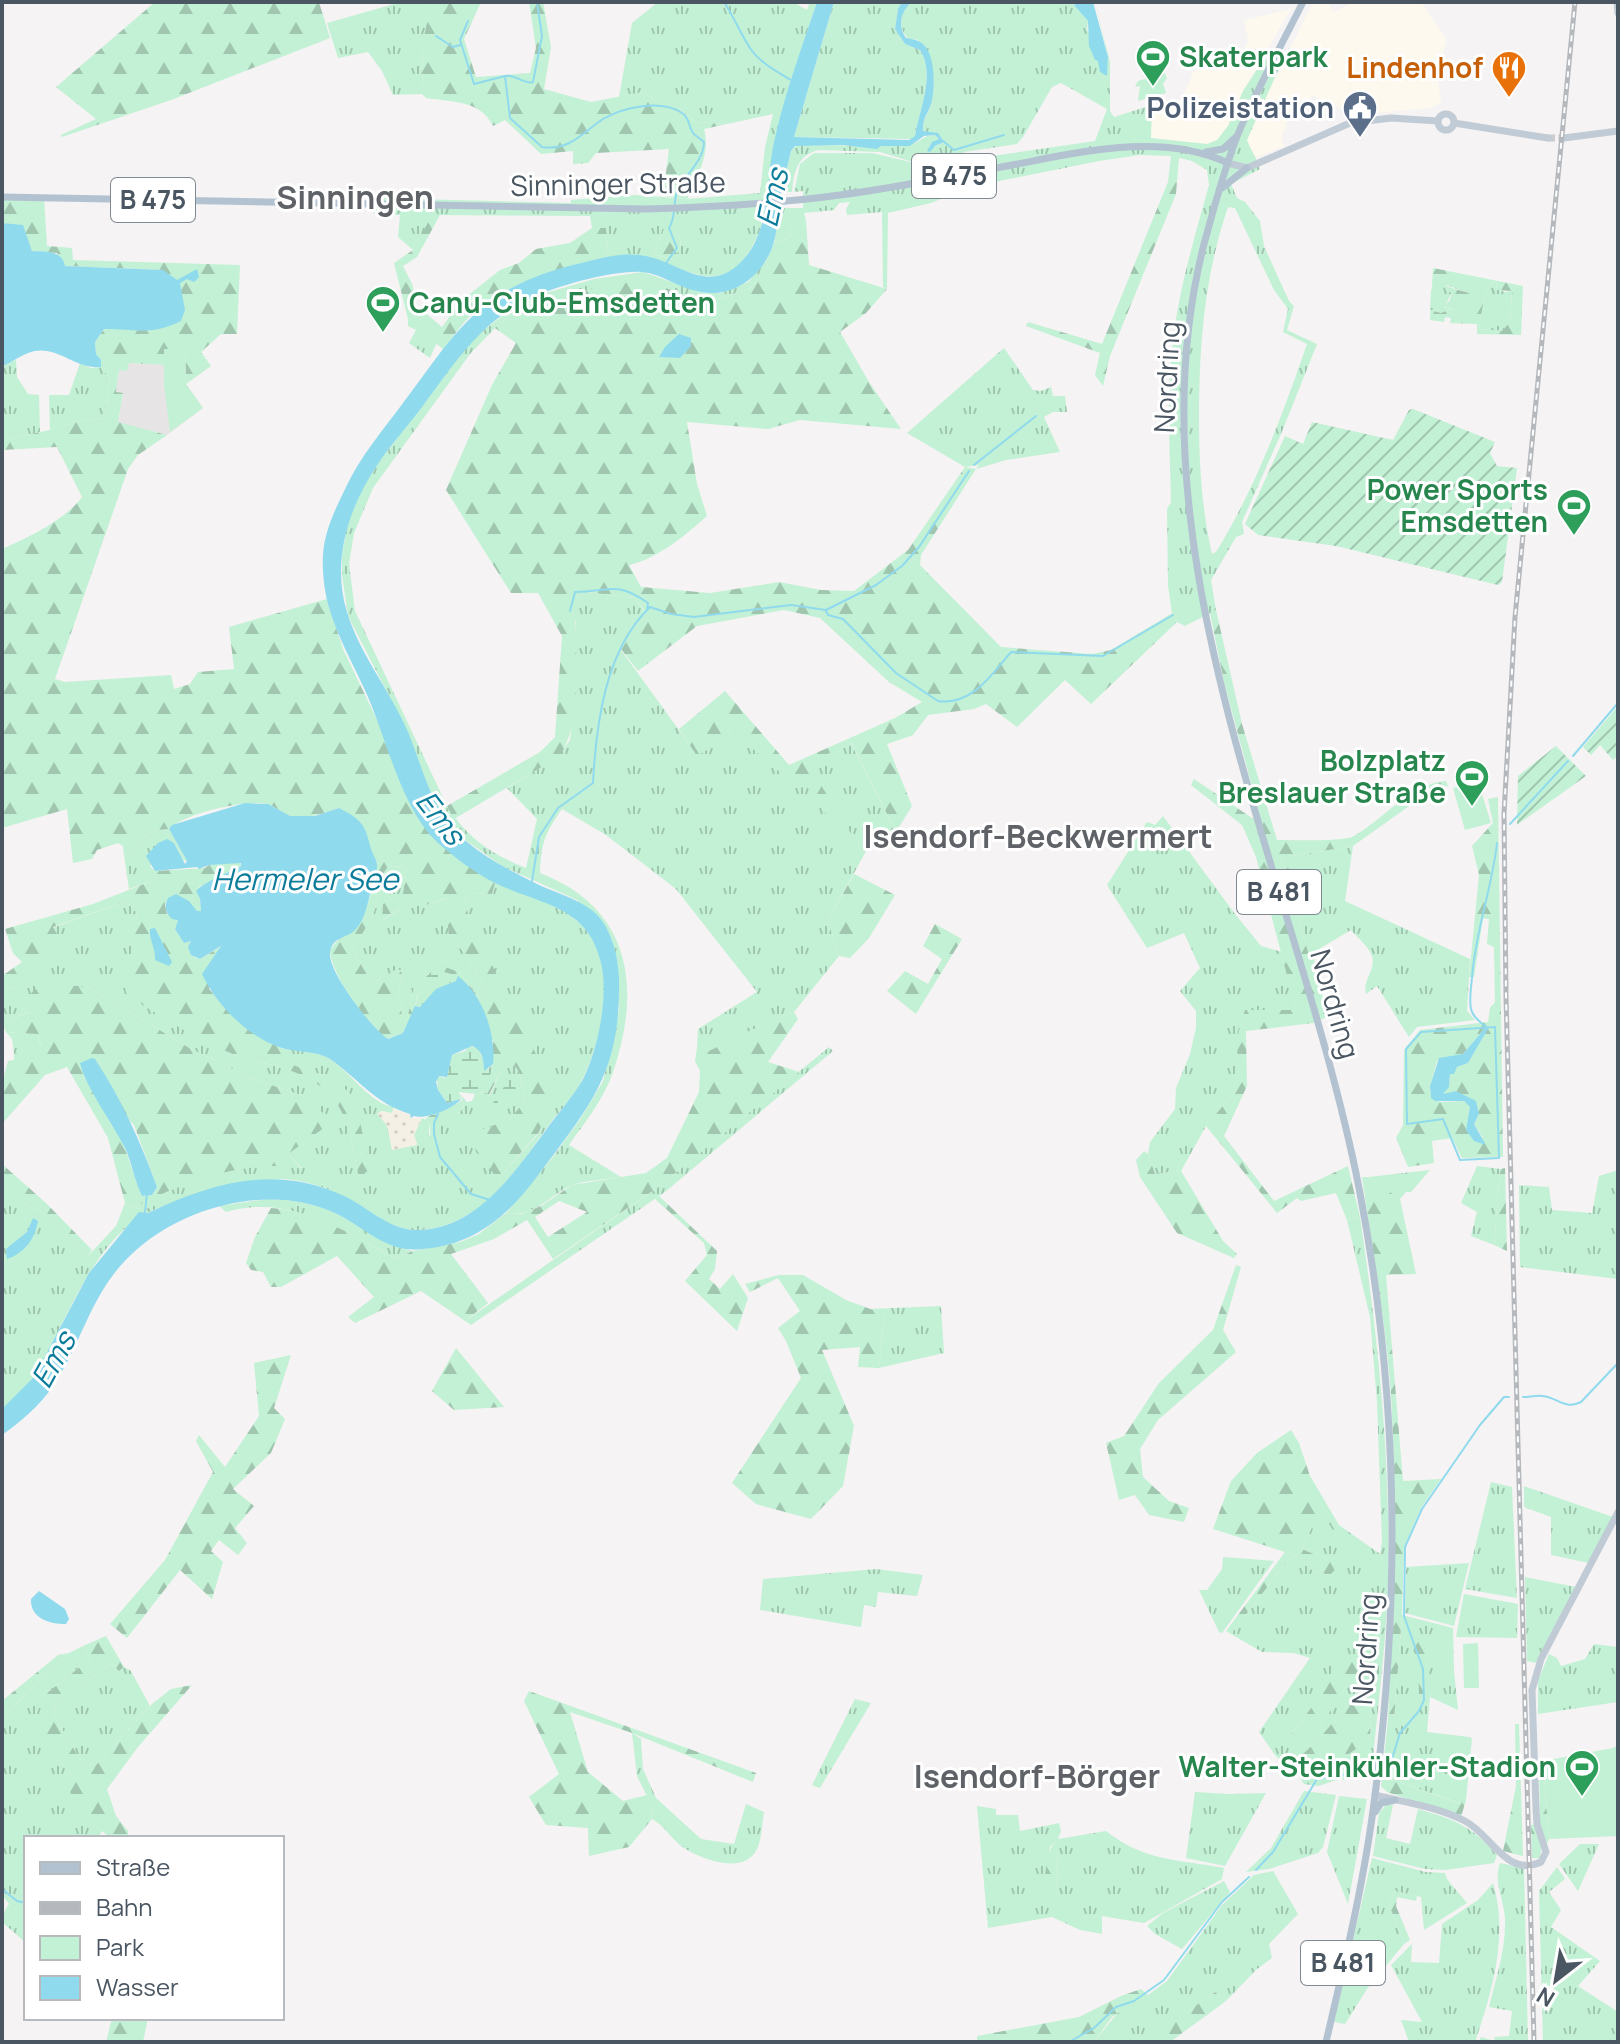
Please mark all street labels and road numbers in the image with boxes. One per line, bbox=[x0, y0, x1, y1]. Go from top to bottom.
road number: B 475 bbox=[912, 154, 996, 198]
street label: Sinninger Straße bbox=[510, 162, 726, 204]
road number: B 475 bbox=[111, 178, 195, 222]
street label: Nordring bbox=[1144, 320, 1188, 434]
road number: B 481 bbox=[1237, 870, 1321, 914]
street label: Nordring bbox=[1302, 945, 1370, 1063]
street label: Nordring bbox=[1342, 1592, 1388, 1706]
road number: B 481 bbox=[1301, 1941, 1385, 1985]

